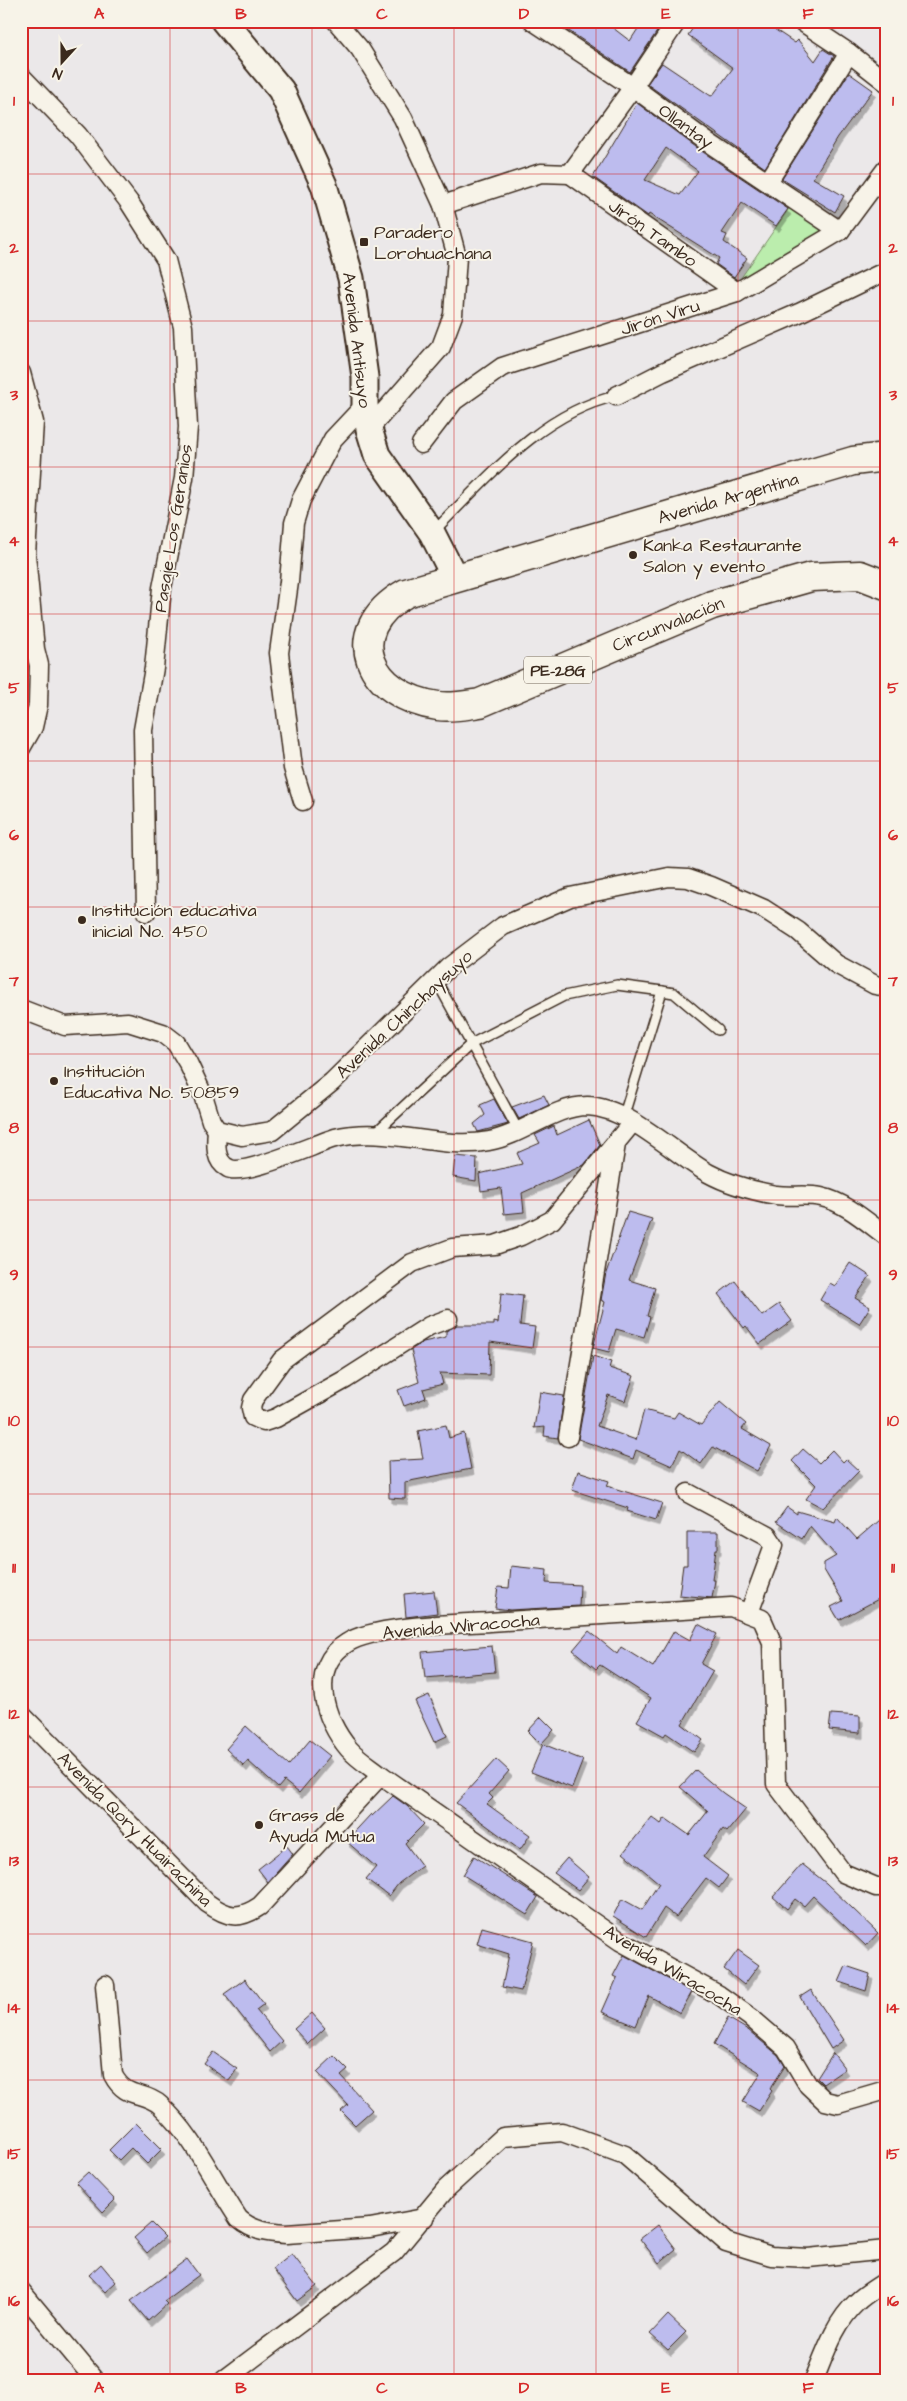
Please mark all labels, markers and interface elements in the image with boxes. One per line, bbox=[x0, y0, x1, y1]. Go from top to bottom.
text: A bbox=[94, 3, 105, 25]
text: B bbox=[235, 3, 247, 25]
text: C bbox=[376, 3, 388, 25]
text: D bbox=[519, 3, 530, 25]
text: E bbox=[661, 3, 671, 25]
text: F bbox=[802, 3, 814, 25]
north arrow bbox=[38, 38, 88, 88]
text: N bbox=[50, 62, 65, 84]
text: 1 bbox=[13, 90, 16, 112]
text: 1 bbox=[892, 90, 895, 112]
street label: Ollantay bbox=[653, 98, 718, 156]
street label: Jirón Tambo bbox=[603, 194, 702, 273]
place label: Paradero Lorohuachana bbox=[374, 220, 491, 266]
marker: Paradero Lorohuachana bbox=[358, 236, 370, 248]
text: 2 bbox=[8, 237, 19, 259]
text: 2 bbox=[887, 237, 898, 259]
street label: Avenida Antisuyo bbox=[335, 271, 377, 410]
street label: Jirón Viru bbox=[617, 293, 703, 342]
text: 3 bbox=[9, 384, 19, 406]
text: 3 bbox=[888, 384, 898, 406]
street label: Pasaje Los Geranios bbox=[148, 442, 199, 614]
street label: Avenida Argentina bbox=[655, 466, 802, 532]
text: 4 bbox=[9, 530, 20, 552]
text: 4 bbox=[888, 530, 899, 552]
place label: Kanka Restaurante Salon y evento bbox=[643, 533, 802, 580]
marker: Kanka Restaurante Salon y evento bbox=[627, 549, 639, 561]
street label: Circunvalación bbox=[608, 591, 728, 658]
road number: PE-28G bbox=[524, 656, 592, 684]
text: 5 bbox=[8, 677, 20, 699]
text: 5 bbox=[887, 677, 899, 699]
text: 6 bbox=[9, 824, 19, 846]
text: 6 bbox=[888, 824, 898, 846]
place label: Institución educativa inicial No. 450 bbox=[92, 898, 257, 944]
marker: Institución educativa inicial No. 450 bbox=[76, 914, 88, 926]
street label: Avenida Chinchaysuyo bbox=[330, 944, 479, 1085]
text: 7 bbox=[8, 970, 19, 992]
text: 7 bbox=[887, 970, 898, 992]
place label: Institución Educativa No. 50859 bbox=[64, 1059, 239, 1105]
marker: Institución Educativa No. 50859 bbox=[48, 1075, 60, 1087]
text: 8 bbox=[9, 1117, 20, 1139]
text: 8 bbox=[888, 1117, 899, 1139]
text: 9 bbox=[9, 1264, 19, 1286]
text: 9 bbox=[888, 1264, 898, 1286]
text: 10 bbox=[8, 1410, 20, 1432]
text: 10 bbox=[887, 1410, 899, 1432]
text: 11 bbox=[12, 1557, 17, 1579]
text: 11 bbox=[891, 1557, 896, 1579]
street label: Avenida Wiracocha bbox=[381, 1607, 541, 1646]
text: 12 bbox=[8, 1703, 20, 1725]
text: 12 bbox=[887, 1703, 899, 1725]
street label: Avenida Qory Huairachina bbox=[51, 1746, 218, 1913]
place label: Grass de Ayuda Mutua bbox=[269, 1803, 375, 1850]
marker: Grass de Ayuda Mutua bbox=[253, 1819, 265, 1831]
text: 13 bbox=[9, 1850, 20, 1872]
text: 13 bbox=[888, 1850, 899, 1872]
street label: Avenida Wiracocha bbox=[599, 1919, 747, 2022]
text: 14 bbox=[8, 1997, 21, 2019]
text: 14 bbox=[887, 1997, 900, 2019]
text: 15 bbox=[7, 2143, 21, 2165]
text: 15 bbox=[886, 2143, 900, 2165]
text: 16 bbox=[8, 2290, 20, 2312]
text: 16 bbox=[887, 2290, 899, 2312]
text: A bbox=[94, 2377, 105, 2399]
text: B bbox=[235, 2377, 247, 2399]
text: C bbox=[376, 2377, 388, 2399]
text: D bbox=[519, 2377, 530, 2399]
text: E bbox=[661, 2377, 671, 2399]
text: F bbox=[802, 2377, 814, 2399]

